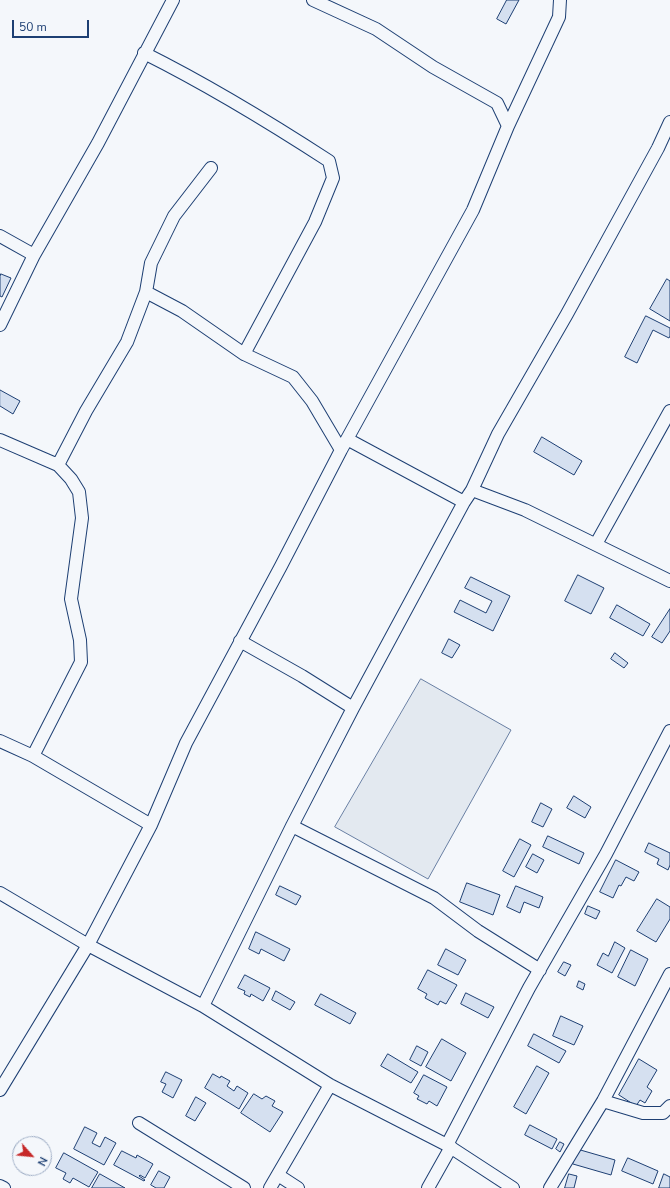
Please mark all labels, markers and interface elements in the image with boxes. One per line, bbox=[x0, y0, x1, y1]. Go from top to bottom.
scale bar bbox=[14, 12, 91, 38]
text: 50 m bbox=[19, 19, 47, 35]
north arrow bbox=[12, 1136, 52, 1176]
text: N bbox=[34, 1154, 51, 1168]

